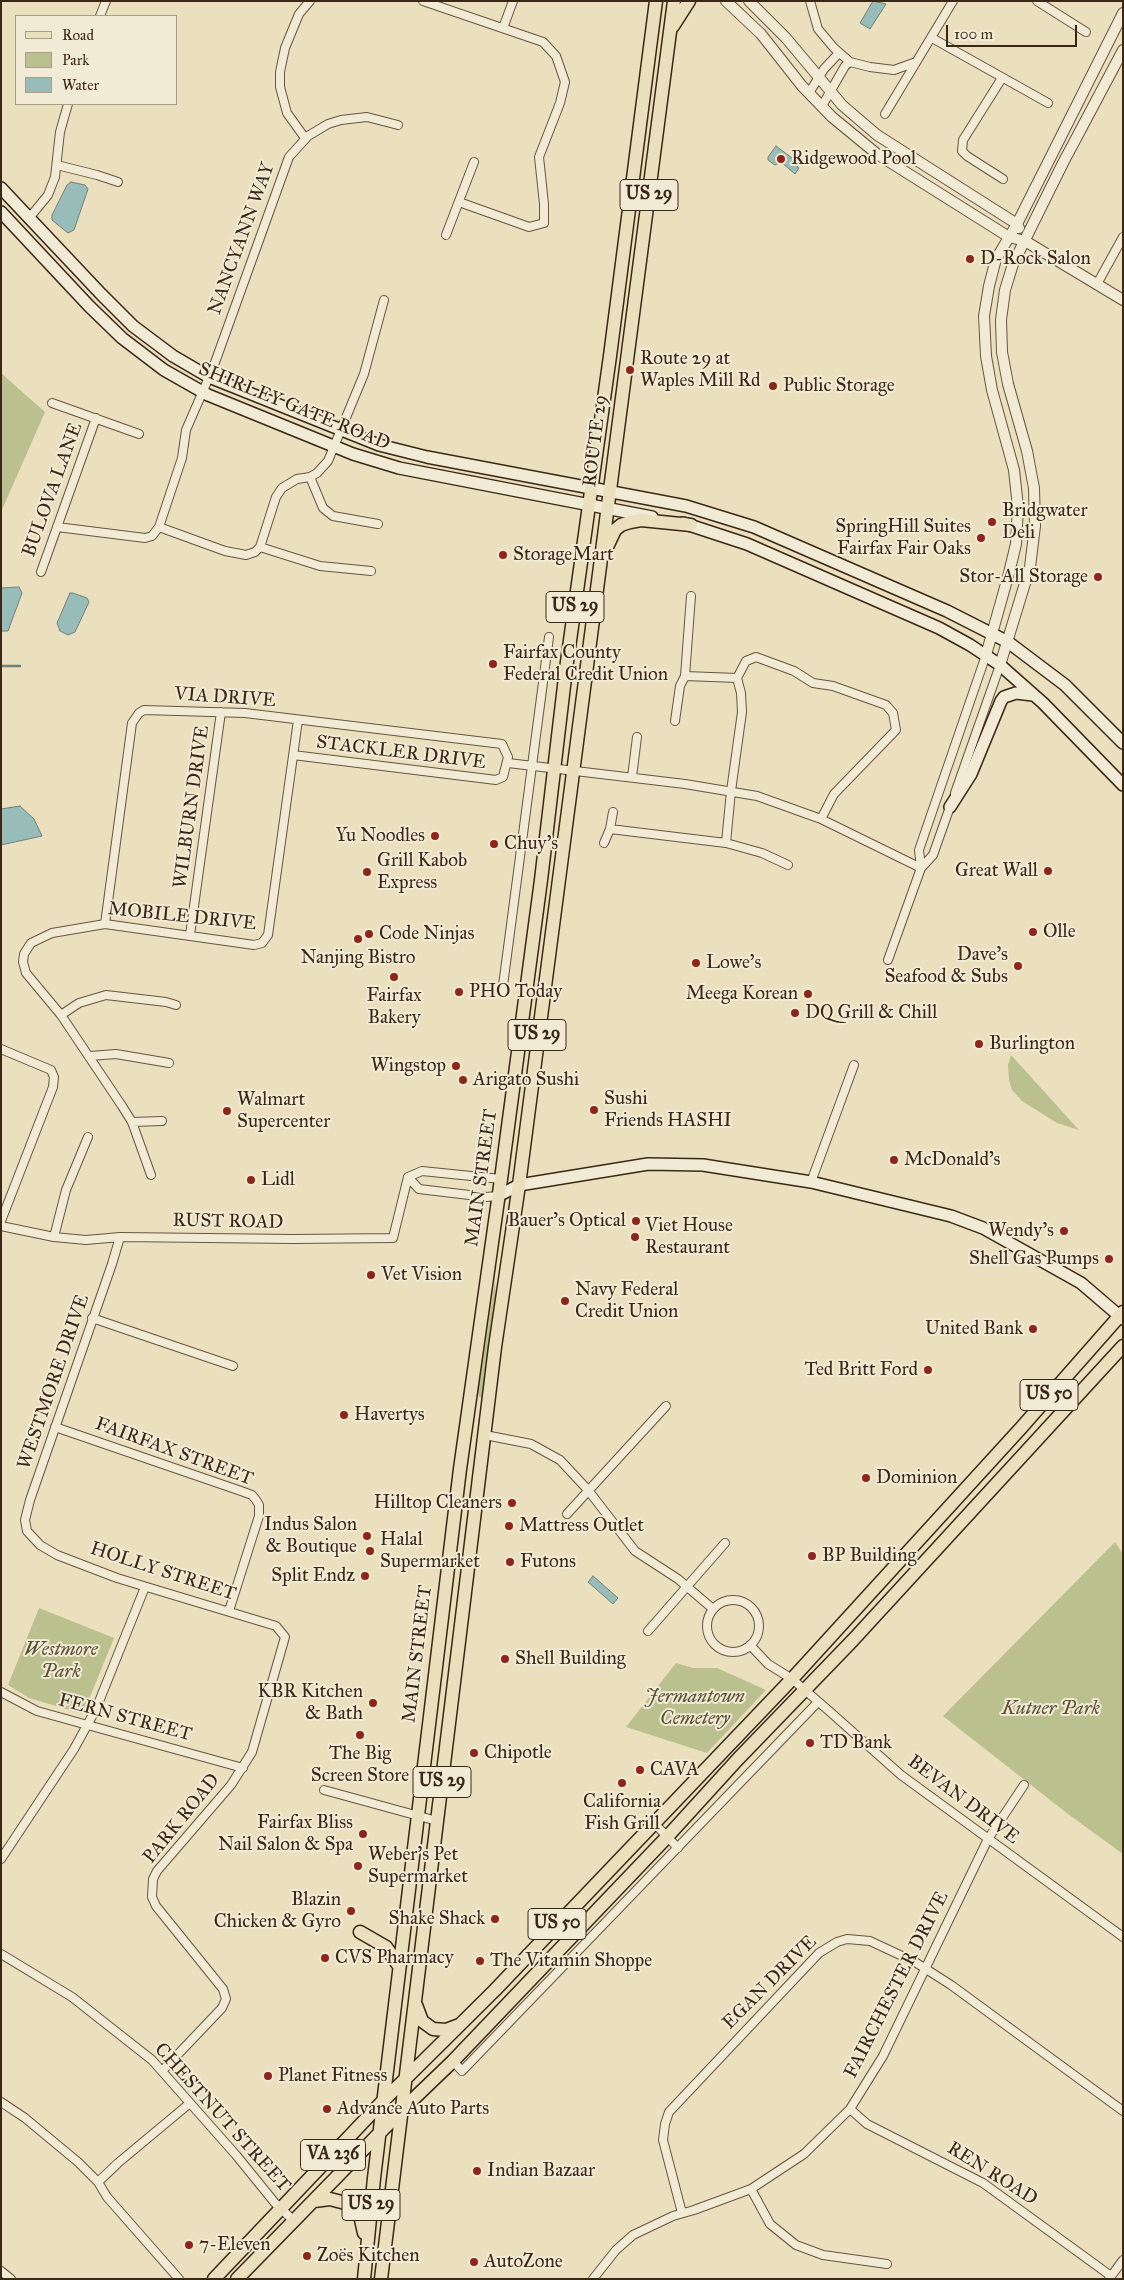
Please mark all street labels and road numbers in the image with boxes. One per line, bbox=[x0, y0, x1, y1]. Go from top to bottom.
street label: NANCYANN WAY bbox=[204, 160, 280, 318]
road number: US 29 bbox=[620, 180, 678, 210]
street label: SHIRLEY GATE ROAD bbox=[195, 358, 393, 456]
street label: ROUTE 29 bbox=[579, 394, 613, 488]
street label: BULOVA LANE bbox=[18, 420, 88, 560]
road number: US 29 bbox=[546, 592, 604, 622]
street label: VIA DRIVE bbox=[174, 683, 276, 713]
street label: WILBURN DRIVE bbox=[169, 724, 215, 890]
street label: STACKLER DRIVE bbox=[315, 731, 487, 775]
street label: MOBILE DRIVE bbox=[107, 898, 257, 936]
road number: US 29 bbox=[508, 1020, 566, 1050]
street label: MAIN STREET bbox=[461, 1108, 503, 1248]
street label: RUST ROAD bbox=[172, 1210, 284, 1234]
street label: WESTMORE DRIVE bbox=[13, 1292, 95, 1472]
road number: US 50 bbox=[1020, 1380, 1078, 1410]
street label: FAIRFAX STREET bbox=[92, 1413, 256, 1491]
street label: HOLLY STREET bbox=[87, 1538, 239, 1606]
street label: MAIN STREET bbox=[398, 1584, 438, 1724]
street label: FERN STREET bbox=[56, 1689, 194, 1747]
street label: BEVAN DRIVE bbox=[903, 1751, 1023, 1849]
road number: US 29 bbox=[413, 1766, 471, 1798]
street label: PARK ROAD bbox=[139, 1769, 225, 1869]
street label: FAIRCHESTER DRIVE bbox=[840, 1888, 954, 2082]
road number: US 50 bbox=[528, 1908, 586, 1940]
street label: EGAN DRIVE bbox=[718, 1931, 822, 2035]
street label: CHESTNUT STREET bbox=[149, 2039, 295, 2197]
street label: REN ROAD bbox=[943, 2137, 1041, 2211]
road number: VA 236 bbox=[300, 2140, 366, 2170]
road number: US 29 bbox=[342, 2190, 400, 2220]

